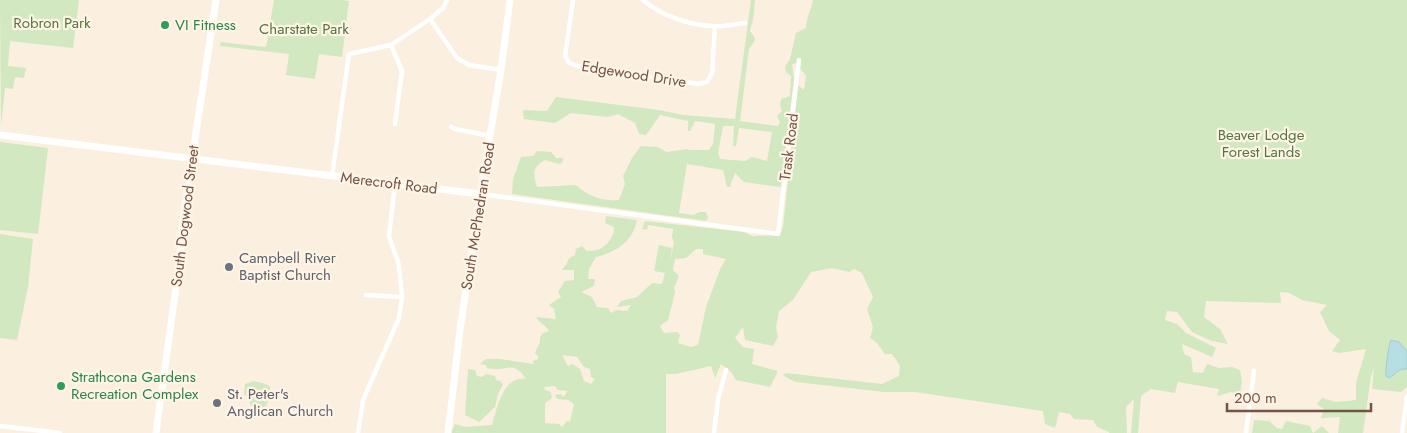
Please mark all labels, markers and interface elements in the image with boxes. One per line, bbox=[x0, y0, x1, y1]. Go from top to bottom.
park label: Robron Park bbox=[13, 12, 91, 34]
place label: VI Fitness bbox=[175, 14, 236, 36]
park label: Charstate Park bbox=[259, 18, 349, 40]
marker: VI Fitness bbox=[159, 19, 171, 31]
street label: Edgewood Drive bbox=[580, 55, 688, 93]
street label: Trask Road bbox=[774, 112, 804, 182]
park label: Beaver Lodge Forest Lands bbox=[1218, 124, 1305, 163]
street label: South McPhedran Road bbox=[455, 141, 501, 291]
street label: South Dogwood Street bbox=[165, 144, 205, 288]
street label: Merecroft Road bbox=[339, 166, 439, 200]
place label: Campbell River Baptist Church bbox=[239, 247, 337, 286]
marker: Campbell River Baptist Church bbox=[223, 261, 235, 273]
place label: Strathcona Gardens Recreation Complex bbox=[71, 366, 199, 405]
marker: Strathcona Gardens Recreation Complex bbox=[55, 380, 67, 392]
scale bar bbox=[1227, 380, 1371, 412]
place label: St. Peter's Anglican Church bbox=[227, 383, 333, 422]
text: 200 m bbox=[1234, 387, 1277, 409]
marker: St. Peter's Anglican Church bbox=[211, 397, 223, 409]

